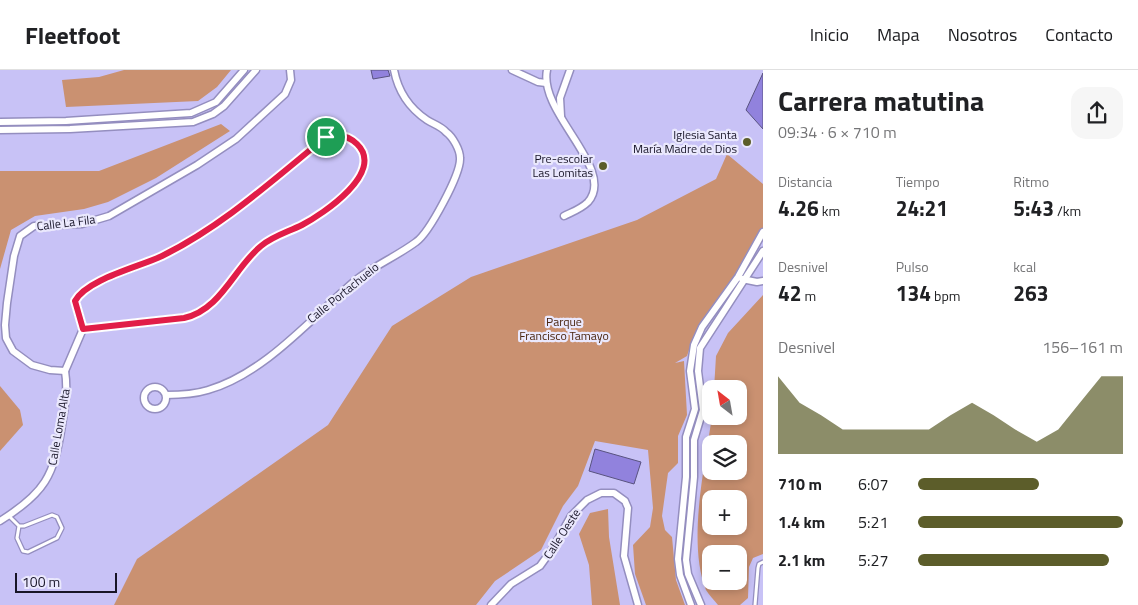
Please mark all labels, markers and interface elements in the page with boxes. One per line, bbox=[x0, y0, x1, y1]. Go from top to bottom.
text: Fleetfoot bbox=[25, 17, 120, 53]
text: Inicio bbox=[810, 21, 849, 48]
text: Mapa bbox=[877, 21, 920, 48]
text: Nosotros bbox=[948, 21, 1017, 48]
text: Contacto bbox=[1045, 21, 1113, 48]
text: Carrera matutina bbox=[778, 79, 984, 122]
button: share bbox=[1071, 87, 1123, 139]
pin bbox=[305, 116, 347, 158]
text: 09:34 · 6 × 710 m bbox=[778, 120, 897, 144]
icon: arrive bbox=[312, 123, 340, 151]
place label: Iglesia Santa María Madre de Dios bbox=[633, 125, 737, 158]
marker: Iglesia Santa María Madre de Dios bbox=[741, 136, 753, 148]
place label: Pre-escolar Las Lomitas bbox=[533, 149, 593, 182]
marker: Pre-escolar Las Lomitas bbox=[597, 160, 609, 172]
text: Distancia bbox=[778, 171, 832, 192]
text: Tiempo bbox=[896, 171, 940, 192]
text: Ritmo bbox=[1013, 171, 1049, 192]
text: 4.26 bbox=[778, 192, 819, 224]
text: 24:21 bbox=[896, 192, 948, 224]
text: 5:43 bbox=[1013, 192, 1054, 224]
text: km bbox=[819, 200, 840, 221]
text: /km bbox=[1054, 200, 1081, 221]
street label: Calle La Fila bbox=[36, 209, 96, 236]
text: Desnivel bbox=[778, 256, 828, 277]
text: Pulso bbox=[896, 256, 929, 277]
text: kcal bbox=[1013, 256, 1036, 277]
street label: Calle Portachuelo bbox=[303, 258, 383, 328]
text: 42 bbox=[778, 277, 802, 309]
text: 134 bbox=[896, 277, 931, 309]
text: 263 bbox=[1013, 277, 1049, 309]
text: m bbox=[802, 285, 816, 306]
text: bpm bbox=[931, 285, 960, 306]
park label: Parque Francisco Tamayo bbox=[519, 312, 609, 345]
text: Desnivel bbox=[778, 335, 835, 359]
text: 156–161 m bbox=[1042, 335, 1123, 359]
north arrow bbox=[702, 380, 748, 425]
map controls bbox=[702, 380, 747, 590]
street label: Calle Loma Alta bbox=[42, 387, 75, 467]
button: layers bbox=[702, 435, 747, 480]
text: 710 m bbox=[778, 472, 822, 496]
text: 6:07 bbox=[858, 472, 888, 496]
button: + bbox=[702, 490, 747, 535]
street label: Calle Oeste bbox=[538, 505, 585, 563]
text: 1.4 km bbox=[778, 510, 825, 534]
text: 5:21 bbox=[858, 510, 888, 534]
button: − bbox=[702, 545, 747, 590]
text: 2.1 km bbox=[778, 548, 825, 572]
text: 5:27 bbox=[858, 548, 888, 572]
scale bar bbox=[15, 570, 118, 593]
text: 100 m bbox=[22, 571, 60, 592]

